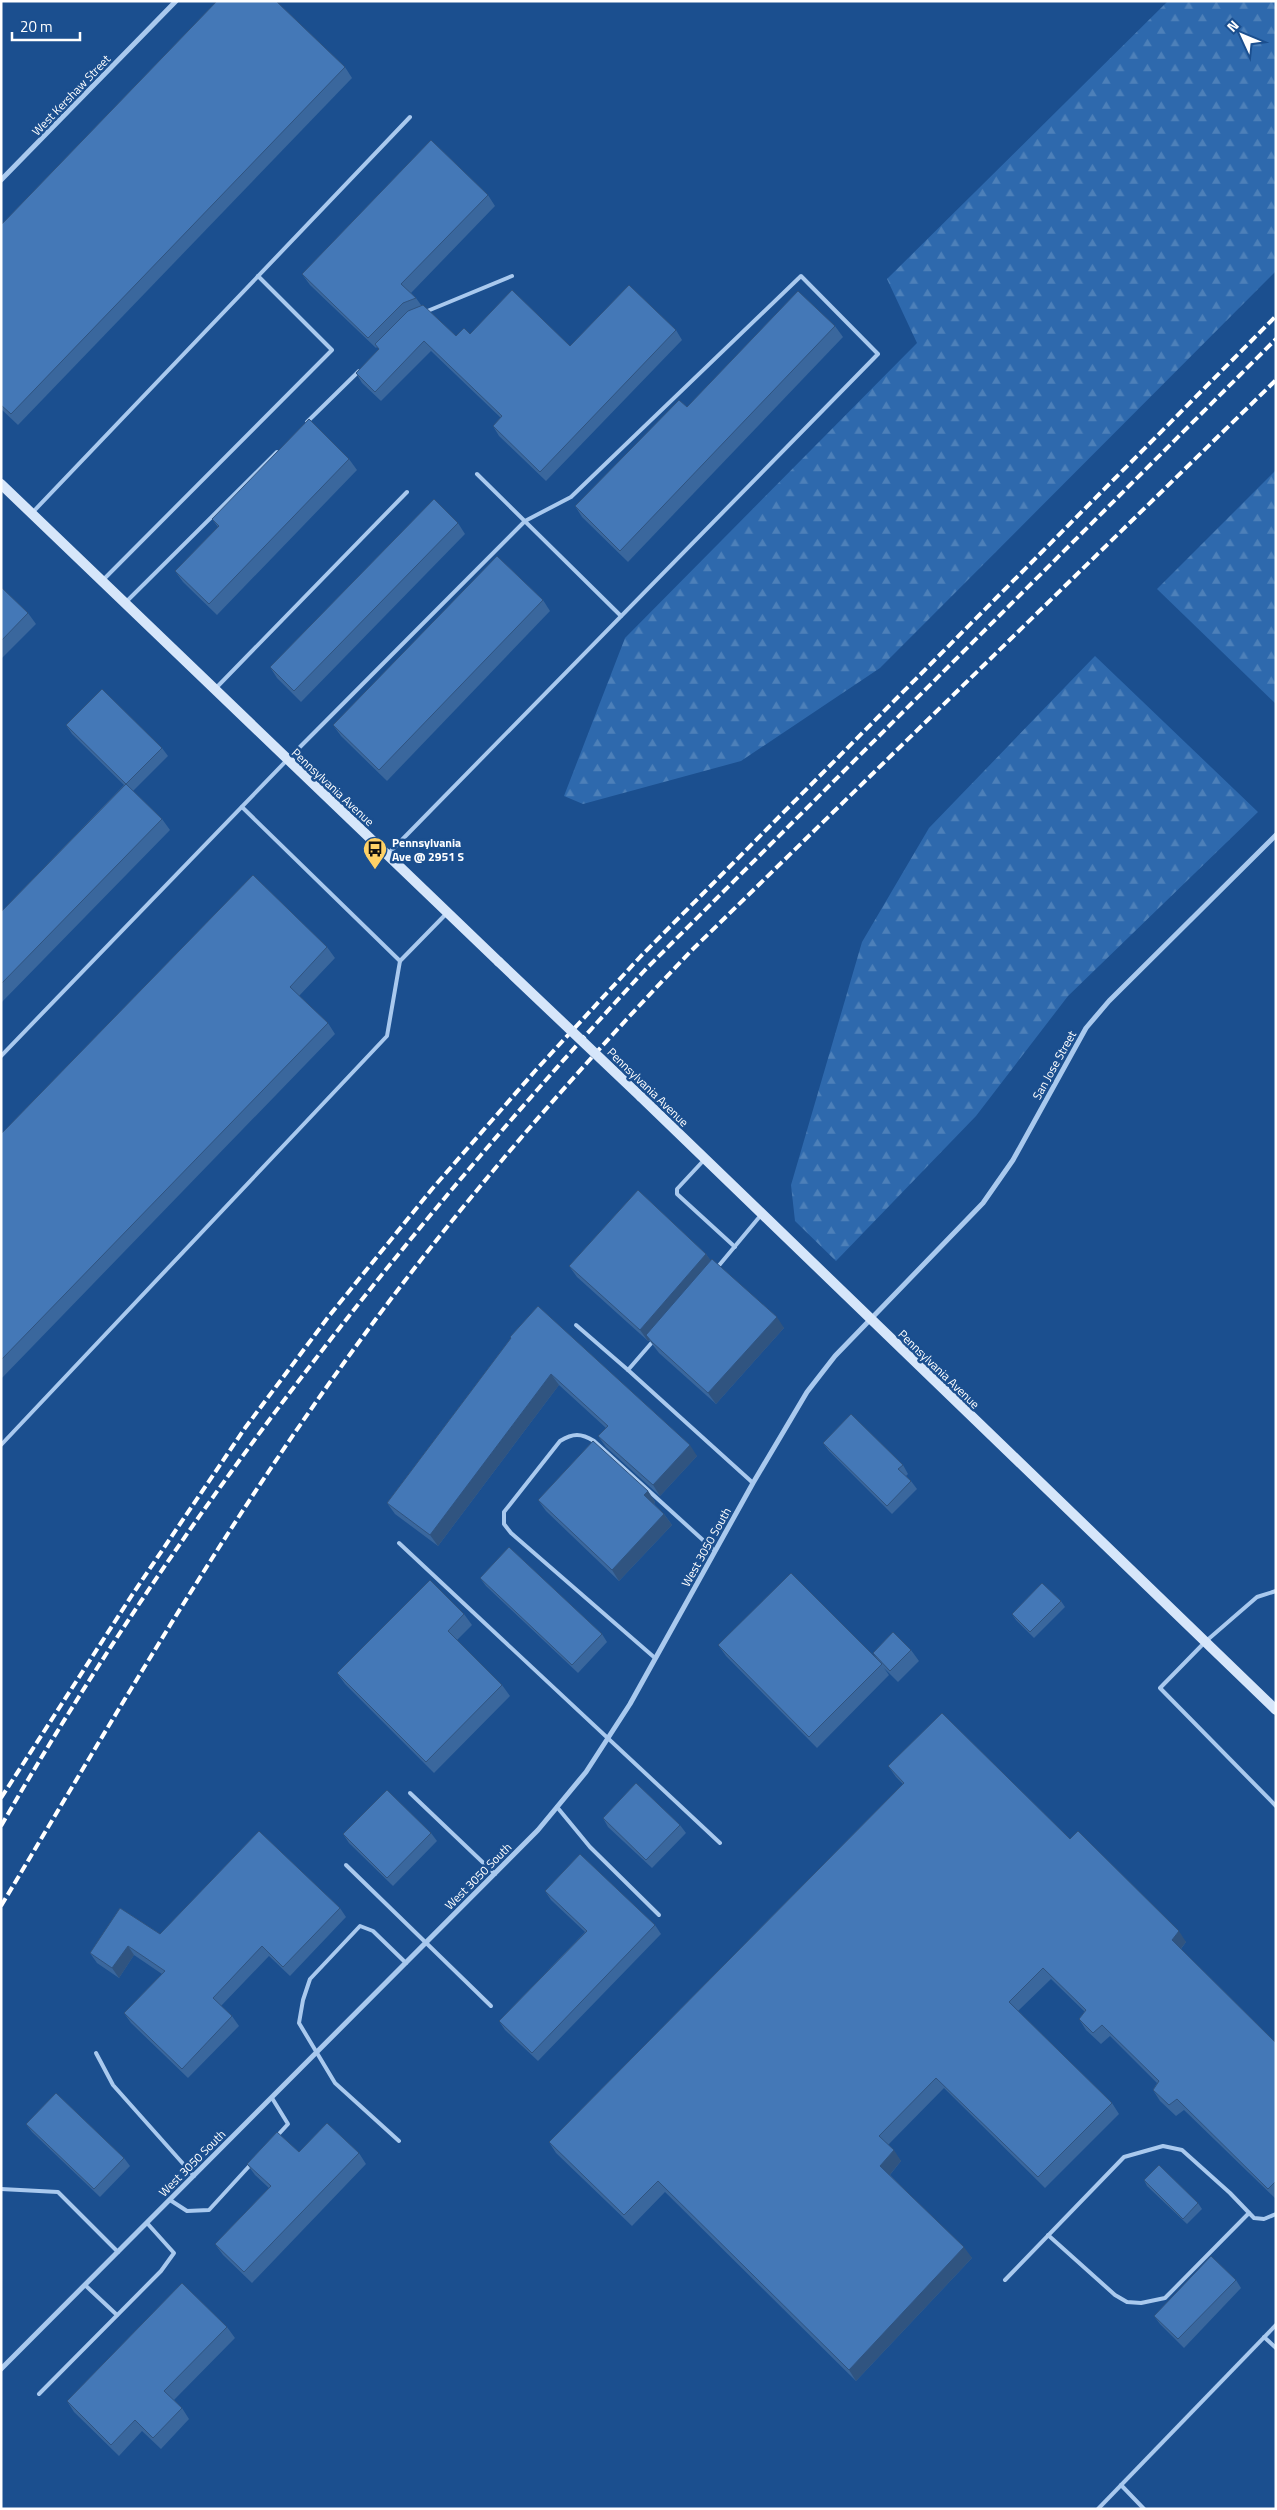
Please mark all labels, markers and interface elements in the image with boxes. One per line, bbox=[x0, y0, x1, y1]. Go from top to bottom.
scale bar bbox=[12, 10, 80, 42]
north arrow bbox=[1217, 10, 1267, 60]
text: 20 m bbox=[20, 15, 53, 38]
text: N bbox=[1221, 15, 1243, 36]
street label: West Kershaw Street bbox=[27, 50, 115, 140]
street label: Pennsylvania Avenue bbox=[287, 744, 379, 830]
place label: Pennsylvania Ave @ 2951 S bbox=[392, 833, 465, 866]
bus stop icon: Pennsylvania Ave @ 2951 S bbox=[362, 836, 388, 870]
street label: San Jose Street bbox=[1027, 1026, 1081, 1103]
street label: Pennsylvania Avenue bbox=[603, 1043, 693, 1131]
street label: Pennsylvania Avenue bbox=[894, 1325, 984, 1413]
street label: West 3050 South bbox=[676, 1504, 736, 1590]
street label: West 3050 South bbox=[440, 1838, 516, 1914]
street label: West 3050 South bbox=[154, 2125, 230, 2201]

